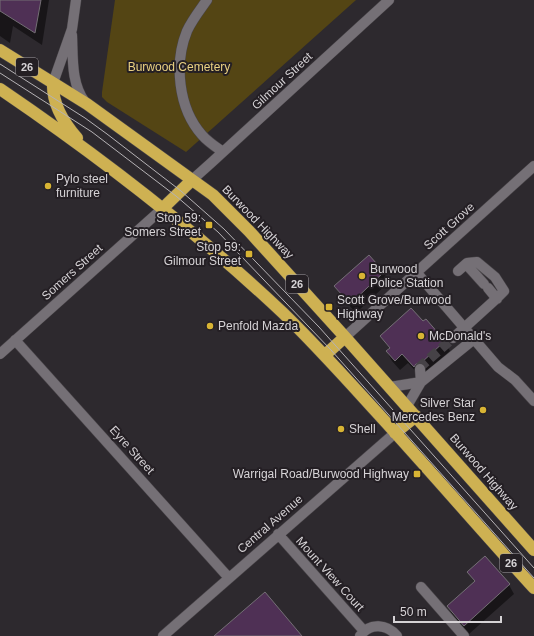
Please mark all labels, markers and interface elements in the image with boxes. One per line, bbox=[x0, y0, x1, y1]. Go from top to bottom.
street label: Gilmour Street bbox=[249, 49, 316, 112]
road number: 26 bbox=[16, 58, 38, 76]
park label: Burwood Cemetery bbox=[128, 60, 230, 74]
place label: Pylo steel furniture bbox=[56, 172, 108, 200]
marker: Pylo steel furniture bbox=[43, 181, 53, 191]
street label: Burwood Highway bbox=[219, 182, 297, 262]
street label: Scott Grove bbox=[421, 199, 477, 252]
place label: Stop 59: Somers Street bbox=[124, 211, 202, 239]
marker: Stop 59: Somers Street bbox=[204, 220, 214, 230]
place label: Stop 59: Gilmour Street bbox=[164, 240, 242, 268]
street label: Somers Street bbox=[39, 241, 106, 303]
marker: Stop 59: Gilmour Street bbox=[244, 249, 254, 259]
place label: Burwood Police Station bbox=[370, 262, 443, 290]
marker: Burwood Police Station bbox=[357, 271, 367, 281]
road number: 26 bbox=[286, 275, 308, 293]
place label: Scott Grove/Burwood Highway bbox=[337, 293, 451, 321]
marker: Scott Grove/Burwood Highway bbox=[324, 302, 334, 312]
place label: Penfold Mazda bbox=[218, 319, 298, 333]
marker: Penfold Mazda bbox=[205, 321, 215, 331]
place label: McDonald's bbox=[429, 329, 491, 343]
marker: McDonald's bbox=[416, 331, 426, 341]
place label: Silver Star Mercedes Benz bbox=[392, 396, 475, 424]
marker: Silver Star Mercedes Benz bbox=[478, 405, 488, 415]
place label: Shell bbox=[349, 422, 376, 436]
street label: Eyre Street bbox=[107, 423, 158, 477]
marker: Shell bbox=[336, 424, 346, 434]
street label: Burwood Highway bbox=[447, 431, 521, 513]
place label: Warrigal Road/Burwood Highway bbox=[233, 467, 409, 481]
marker: Warrigal Road/Burwood Highway bbox=[412, 469, 422, 479]
street label: Central Avenue bbox=[235, 492, 306, 556]
street label: Mount View Court bbox=[293, 534, 367, 615]
road number: 26 bbox=[500, 554, 522, 572]
scale bar bbox=[394, 598, 501, 624]
text: 50 m bbox=[400, 605, 427, 619]

